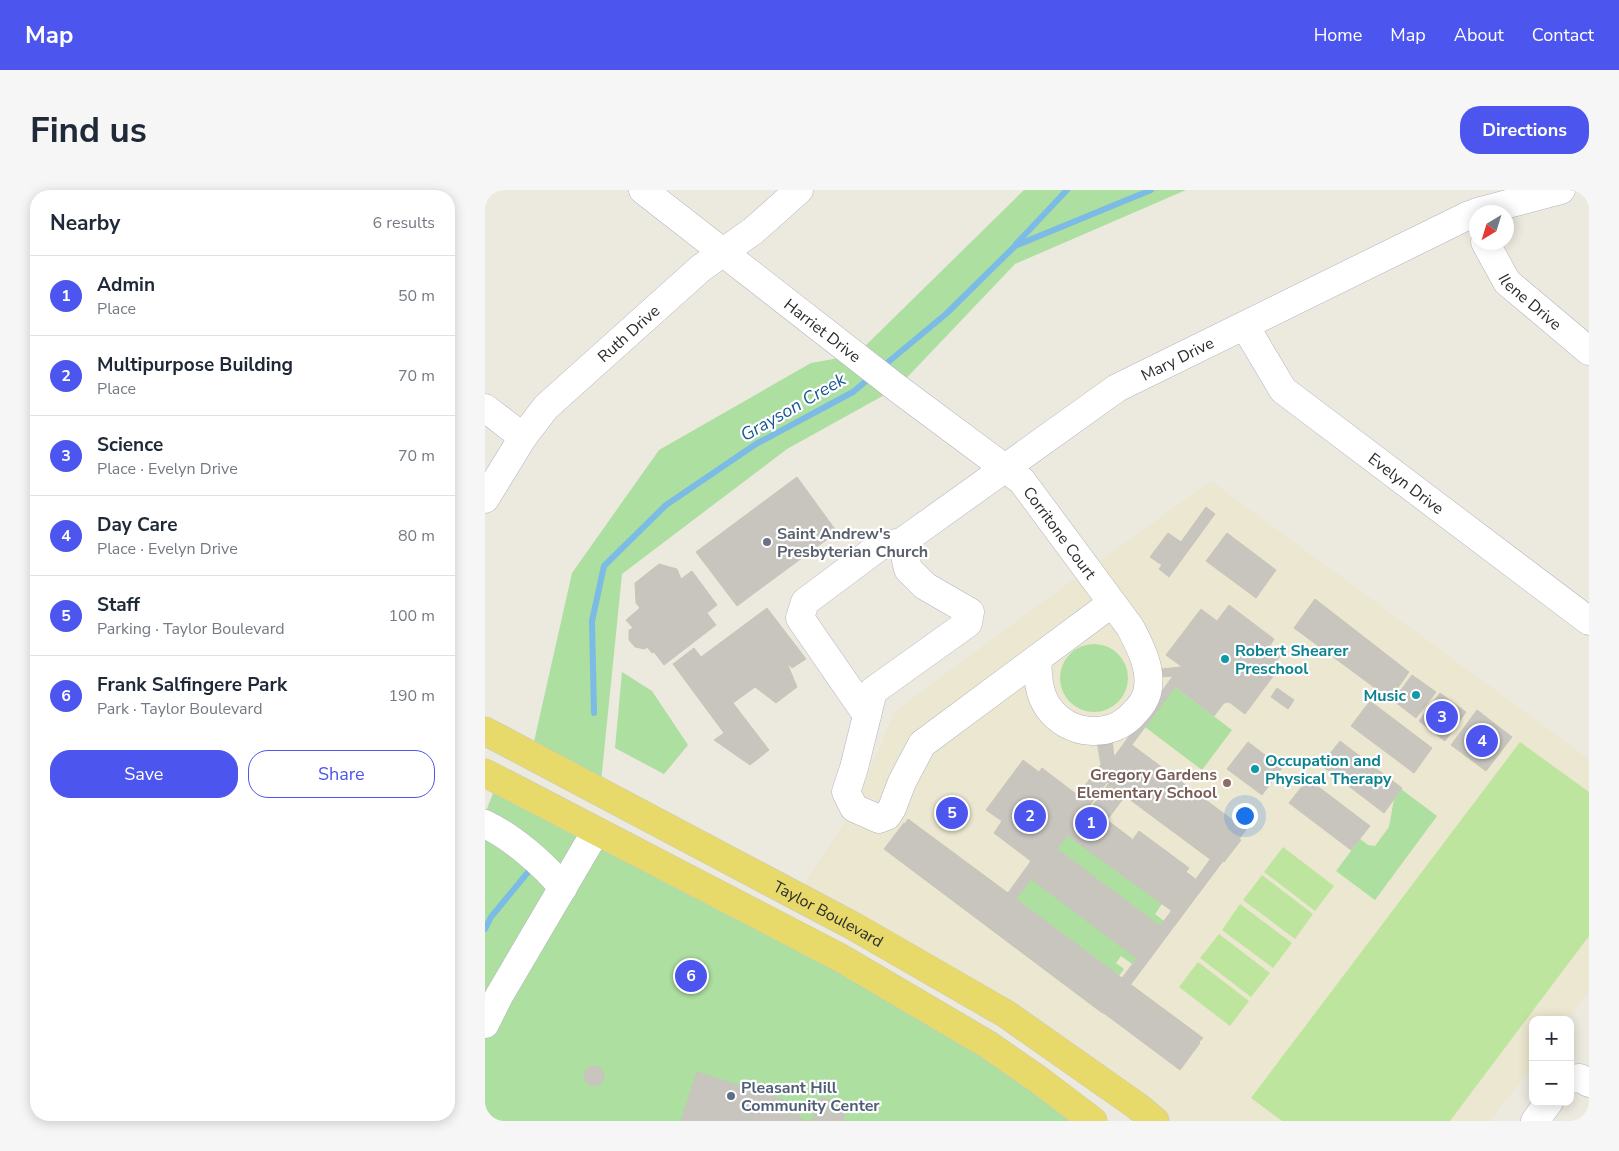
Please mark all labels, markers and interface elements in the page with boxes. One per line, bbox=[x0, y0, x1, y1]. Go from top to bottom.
text: Map bbox=[25, 19, 73, 51]
text: Home bbox=[1314, 23, 1362, 47]
text: Map bbox=[1390, 23, 1426, 47]
text: About bbox=[1454, 23, 1504, 47]
text: Contact bbox=[1532, 23, 1594, 47]
button: Directions bbox=[1460, 106, 1589, 154]
text: Find us bbox=[30, 107, 147, 154]
north arrow bbox=[1469, 205, 1514, 250]
text: Nearby bbox=[50, 209, 120, 237]
text: 6 results bbox=[373, 212, 435, 234]
street label: Ilene Drive bbox=[1493, 270, 1566, 336]
text: Admin bbox=[97, 272, 155, 298]
text: 1 bbox=[61, 285, 71, 307]
text: 50 m bbox=[398, 285, 435, 307]
street label: Harriet Drive bbox=[779, 294, 865, 368]
text: Place bbox=[97, 298, 136, 320]
street label: Ruth Drive bbox=[593, 300, 665, 368]
street label: Mary Drive bbox=[1137, 332, 1218, 387]
text: Multipurpose Building bbox=[97, 352, 293, 378]
text: 2 bbox=[61, 365, 71, 387]
text: 70 m bbox=[398, 365, 435, 387]
water label: Grayson Creek bbox=[736, 367, 851, 447]
text: Place bbox=[97, 378, 136, 400]
text: Science bbox=[97, 432, 163, 458]
text: 3 bbox=[61, 445, 71, 467]
text: 70 m bbox=[398, 445, 435, 467]
street label: Evelyn Drive bbox=[1363, 448, 1448, 520]
text: Place · Evelyn Drive bbox=[97, 458, 238, 480]
street label: Corritone Court bbox=[1018, 482, 1101, 584]
text: Day Care bbox=[97, 512, 177, 538]
place label: Saint Andrew's Presbyterian Church bbox=[777, 523, 928, 563]
text: 4 bbox=[61, 525, 71, 547]
text: 80 m bbox=[398, 525, 435, 547]
marker: Saint Andrew's Presbyterian Church bbox=[761, 536, 773, 548]
text: Place · Evelyn Drive bbox=[97, 538, 238, 560]
text: Staff bbox=[97, 592, 140, 618]
text: 5 bbox=[61, 605, 71, 627]
text: 100 m bbox=[388, 605, 435, 627]
text: Parking · Taylor Boulevard bbox=[97, 618, 285, 640]
place label: Robert Shearer Preschool bbox=[1235, 640, 1349, 680]
marker: Robert Shearer Preschool bbox=[1219, 653, 1231, 665]
text: Frank Salfingere Park bbox=[97, 672, 287, 698]
text: 6 bbox=[61, 685, 71, 707]
text: 190 m bbox=[388, 685, 435, 707]
place label: Music bbox=[1363, 685, 1406, 707]
marker: Music bbox=[1410, 689, 1422, 701]
text: Park · Taylor Boulevard bbox=[97, 698, 263, 720]
pin: 3 bbox=[1426, 698, 1458, 736]
pin: 4 bbox=[1466, 722, 1498, 760]
button: Save bbox=[50, 750, 238, 798]
button: Share bbox=[248, 750, 435, 798]
place label: Occupation and Physical Therapy bbox=[1265, 750, 1392, 790]
marker: Occupation and Physical Therapy bbox=[1249, 763, 1261, 775]
place label: Gregory Gardens Elementary School bbox=[1077, 764, 1217, 804]
marker: Gregory Gardens Elementary School bbox=[1221, 777, 1233, 789]
pin: 5 bbox=[936, 794, 968, 832]
pin: 2 bbox=[1014, 797, 1046, 835]
your location bbox=[1232, 803, 1258, 829]
pin: 1 bbox=[1075, 804, 1107, 842]
street label: Taylor Boulevard bbox=[769, 876, 887, 953]
pin: 6 bbox=[675, 957, 707, 995]
map controls bbox=[1529, 1016, 1574, 1106]
button: + bbox=[1529, 1016, 1574, 1061]
button: − bbox=[1529, 1061, 1574, 1106]
place label: Pleasant Hill Community Center bbox=[741, 1077, 880, 1117]
marker: Pleasant Hill Community Center bbox=[725, 1090, 737, 1102]

